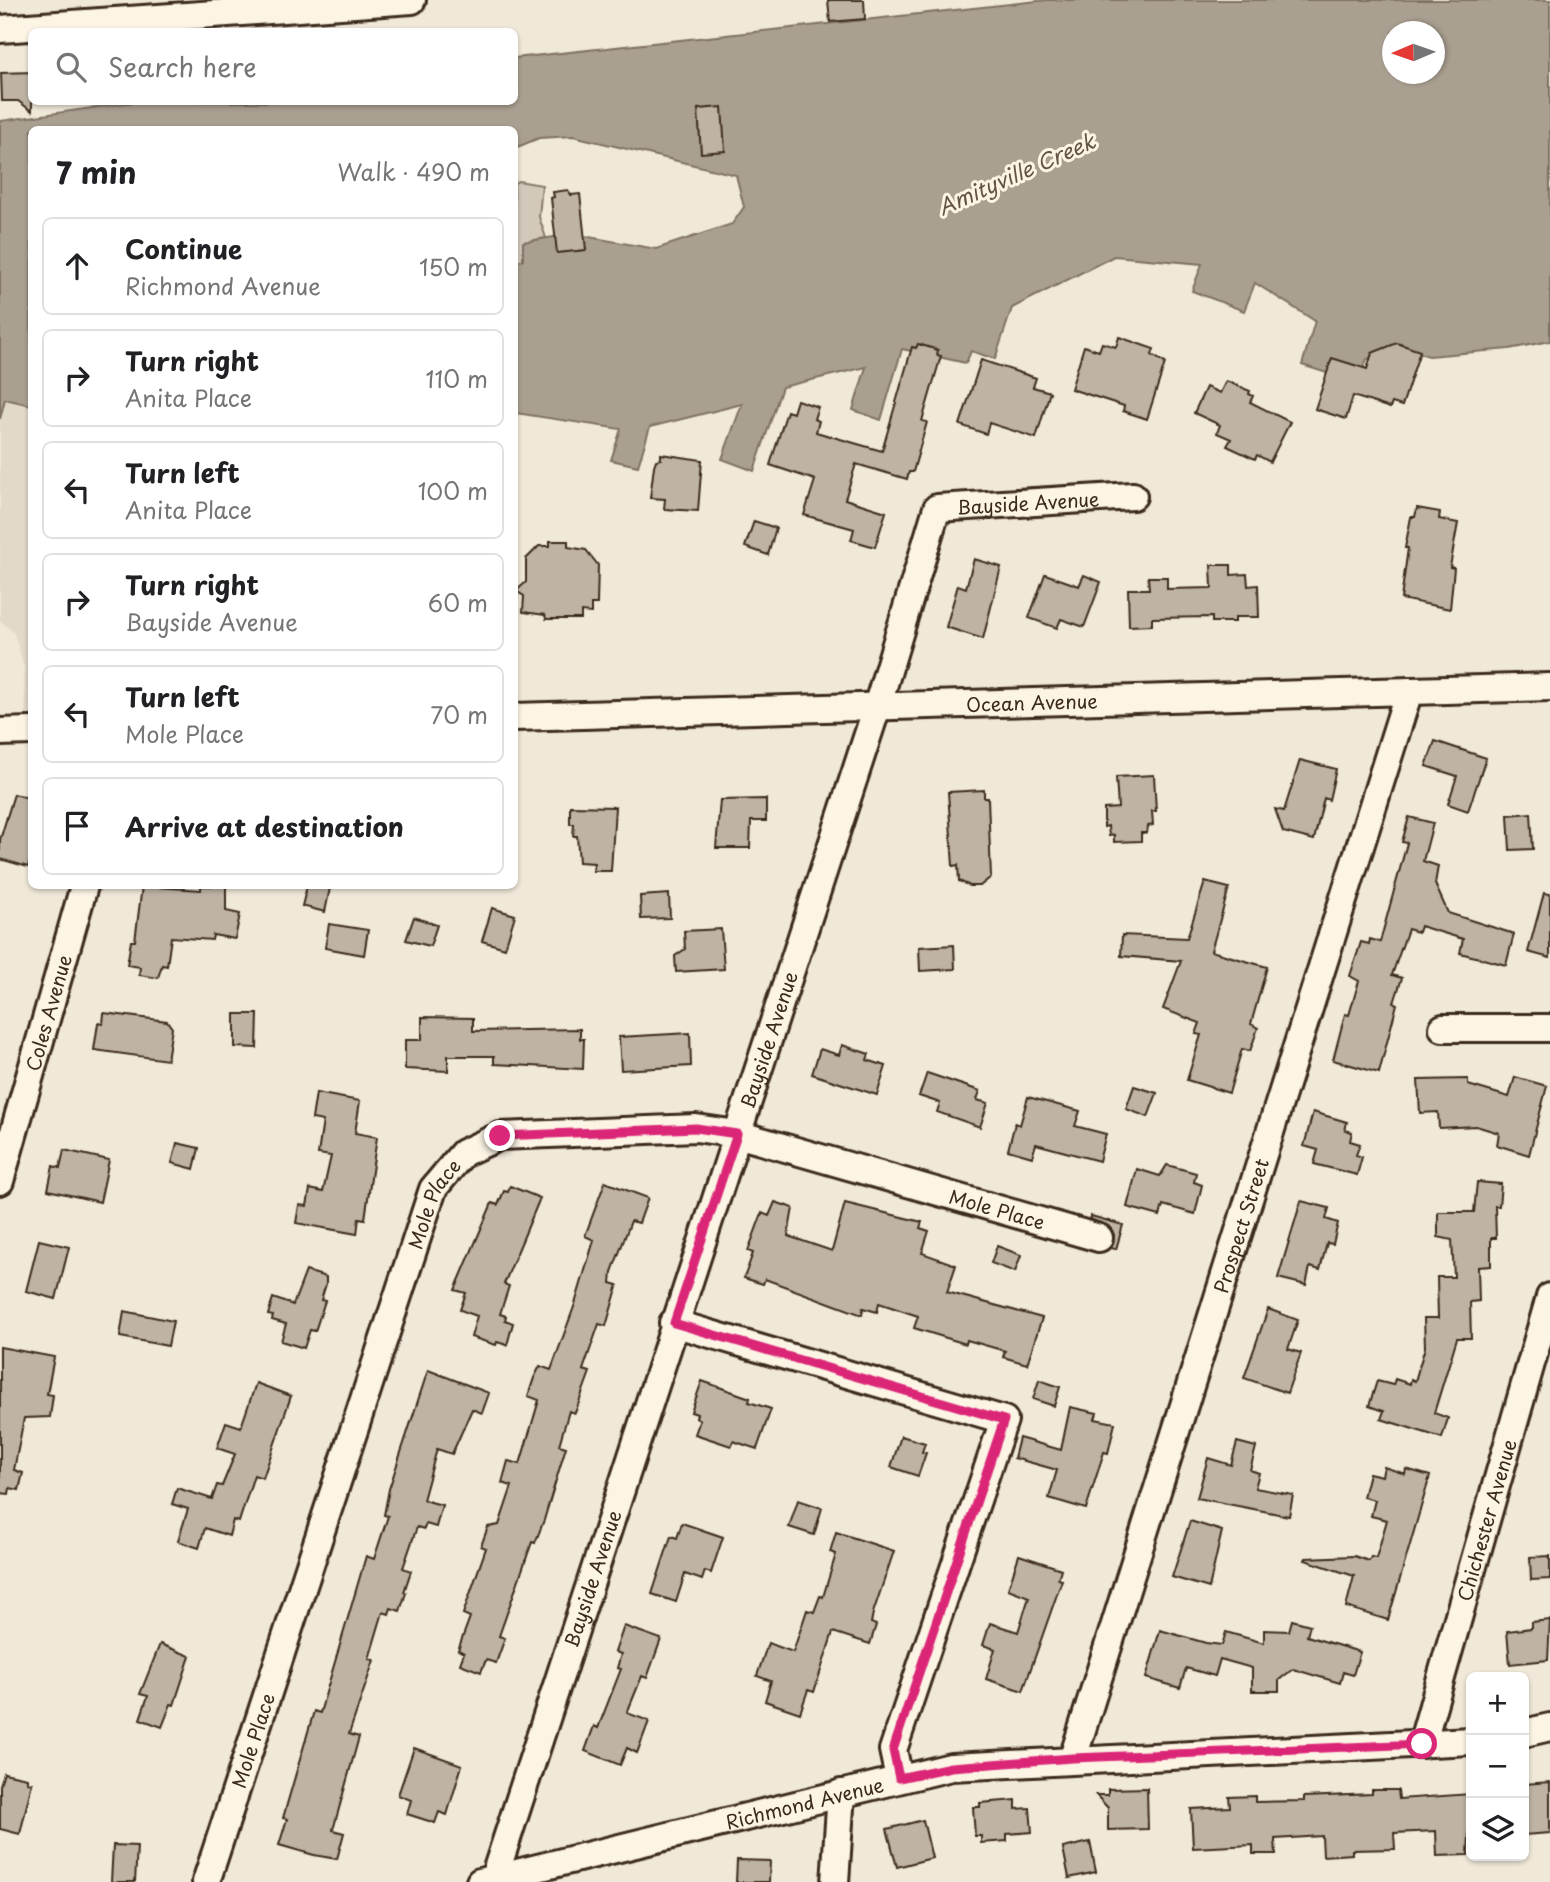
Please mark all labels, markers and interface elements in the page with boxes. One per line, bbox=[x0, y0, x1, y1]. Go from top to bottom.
north arrow bbox=[1382, 21, 1445, 84]
search box bbox=[28, 28, 518, 105]
text: Search here bbox=[108, 47, 257, 86]
icon: search bbox=[52, 48, 90, 86]
water label: Amityville Creek bbox=[932, 123, 1101, 222]
text: 7 min bbox=[56, 149, 137, 194]
text: Walk · 490 m bbox=[338, 154, 490, 189]
text: Continue bbox=[125, 229, 242, 268]
icon: ahead bbox=[58, 247, 96, 285]
text: 150 m bbox=[419, 249, 488, 284]
text: Richmond Avenue bbox=[125, 268, 321, 303]
text: Turn right bbox=[125, 341, 259, 380]
icon: right bbox=[58, 359, 96, 397]
text: 110 m bbox=[426, 361, 488, 396]
text: Anita Place bbox=[125, 380, 252, 415]
text: Turn left bbox=[125, 453, 240, 492]
icon: left bbox=[58, 471, 96, 509]
text: 100 m bbox=[418, 473, 488, 508]
street label: Bayside Avenue bbox=[956, 484, 1100, 521]
text: Anita Place bbox=[125, 492, 252, 527]
text: Turn right bbox=[125, 565, 259, 604]
icon: right bbox=[58, 583, 96, 621]
text: 60 m bbox=[428, 585, 488, 620]
text: Bayside Avenue bbox=[125, 604, 298, 639]
text: Turn left bbox=[125, 677, 240, 716]
street label: Ocean Avenue bbox=[966, 686, 1098, 718]
icon: left bbox=[58, 695, 96, 733]
text: 70 m bbox=[430, 697, 488, 732]
text: Mole Place bbox=[125, 716, 244, 751]
icon: arrive bbox=[58, 807, 96, 845]
text: Arrive at destination bbox=[125, 807, 404, 846]
street label: Coles Avenue bbox=[18, 951, 78, 1074]
street label: Bayside Avenue bbox=[733, 968, 804, 1112]
route end bbox=[484, 1120, 515, 1151]
street label: Mole Place bbox=[400, 1152, 467, 1253]
street label: Prospect Street bbox=[1206, 1154, 1275, 1297]
street label: Mole Place bbox=[946, 1182, 1048, 1236]
street label: Chichester Avenue bbox=[1450, 1436, 1523, 1604]
street label: Bayside Avenue bbox=[556, 1506, 627, 1651]
map controls bbox=[1466, 1672, 1529, 1861]
button: + bbox=[1466, 1672, 1529, 1735]
street label: Mole Place bbox=[224, 1689, 281, 1791]
route start bbox=[1406, 1728, 1437, 1759]
button: − bbox=[1466, 1735, 1529, 1798]
street label: Richmond Avenue bbox=[723, 1770, 886, 1836]
button: layers bbox=[1466, 1798, 1529, 1861]

